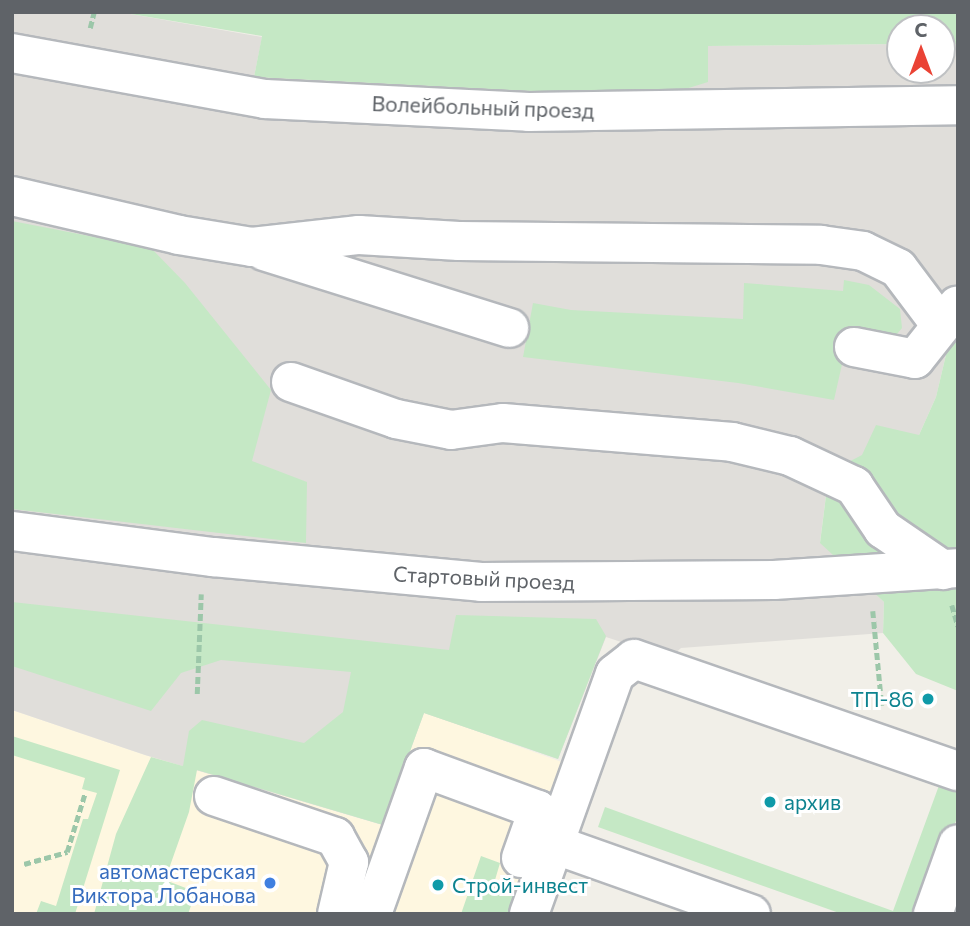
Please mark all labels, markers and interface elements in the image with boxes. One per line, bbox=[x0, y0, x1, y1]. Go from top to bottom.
north arrow bbox=[886, 14, 956, 84]
text: С bbox=[915, 18, 928, 41]
street label: Волейбольный проезд bbox=[371, 91, 595, 123]
street label: Стартовый проезд bbox=[392, 561, 576, 595]
place label: ТП-86 bbox=[850, 686, 914, 712]
marker: ТП-86 bbox=[920, 691, 936, 707]
place label: архив bbox=[784, 789, 841, 815]
marker: архив bbox=[762, 794, 778, 810]
place label: автомастерская Виктора Лобанова bbox=[71, 858, 256, 908]
place label: Строй-инвест bbox=[452, 872, 588, 898]
marker: автомастерская Виктора Лобанова bbox=[262, 875, 278, 891]
marker: Строй-инвест bbox=[430, 877, 446, 893]

